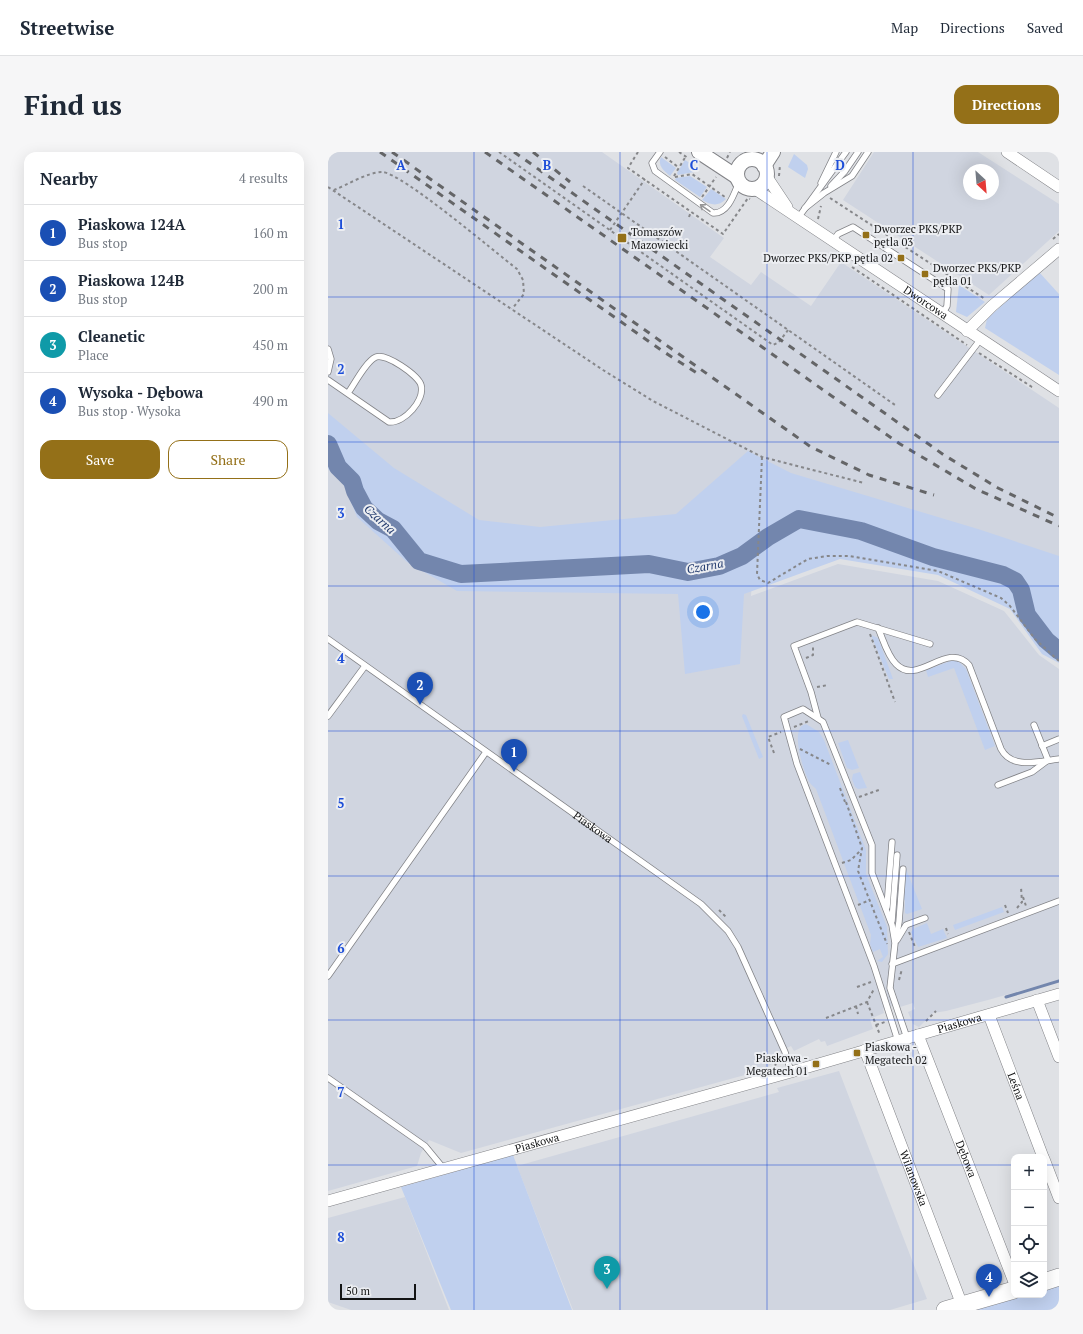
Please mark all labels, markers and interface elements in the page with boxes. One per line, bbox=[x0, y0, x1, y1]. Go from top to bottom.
text: Streetwise bbox=[20, 15, 114, 40]
text: Map bbox=[891, 18, 918, 37]
text: Directions bbox=[940, 18, 1005, 37]
text: Saved bbox=[1027, 18, 1063, 37]
button: Directions bbox=[954, 85, 1059, 124]
text: Find us bbox=[24, 86, 122, 123]
text: A bbox=[396, 156, 406, 174]
text: B bbox=[543, 156, 551, 174]
text: C bbox=[690, 156, 698, 174]
text: D bbox=[835, 156, 845, 174]
north arrow bbox=[963, 164, 999, 200]
text: Nearby bbox=[40, 167, 98, 190]
text: 4 results bbox=[239, 169, 288, 187]
one-way arrow bbox=[700, 204, 711, 212]
text: Piaskowa 124A bbox=[78, 214, 186, 234]
text: 1 bbox=[337, 215, 345, 233]
place label: Dworzec PKS/PKP pętla 03 bbox=[874, 222, 963, 249]
text: 1 bbox=[49, 224, 57, 242]
text: 160 m bbox=[253, 224, 288, 242]
place label: Tomaszów Mazowiecki bbox=[631, 225, 688, 252]
marker: Dworzec PKS/PKP pętla 03 bbox=[861, 230, 871, 240]
marker: Tomaszów Mazowiecki bbox=[616, 232, 628, 244]
text: Bus stop bbox=[78, 234, 127, 252]
place label: Dworzec PKS/PKP pętla 02 bbox=[763, 251, 893, 265]
marker: Dworzec PKS/PKP pętla 02 bbox=[896, 253, 906, 263]
place label: Dworzec PKS/PKP pętla 01 bbox=[933, 261, 1022, 288]
marker: Dworzec PKS/PKP pętla 01 bbox=[920, 269, 930, 279]
text: Piaskowa 124B bbox=[78, 270, 184, 290]
text: 2 bbox=[49, 280, 57, 298]
text: 200 m bbox=[253, 280, 288, 298]
street label: Dworcowa bbox=[901, 283, 951, 322]
text: Bus stop bbox=[78, 290, 127, 308]
text: Cleanetic bbox=[78, 326, 145, 346]
text: 3 bbox=[49, 336, 57, 354]
text: 450 m bbox=[253, 336, 288, 354]
text: Place bbox=[78, 346, 109, 364]
text: 2 bbox=[337, 360, 345, 378]
text: Wysoka - Dębowa bbox=[78, 382, 203, 402]
text: 4 bbox=[49, 392, 57, 410]
text: 490 m bbox=[253, 392, 288, 410]
text: Bus stop · Wysoka bbox=[78, 402, 181, 420]
button: Save bbox=[40, 440, 160, 479]
button: Share bbox=[168, 440, 288, 479]
water label: Czarna bbox=[361, 501, 399, 537]
text: 3 bbox=[337, 504, 345, 522]
water label: Czarna bbox=[686, 555, 724, 577]
your location bbox=[693, 602, 713, 622]
text: 4 bbox=[337, 649, 345, 667]
pin: 2 bbox=[407, 672, 433, 705]
pin: 1 bbox=[501, 739, 527, 772]
text: 5 bbox=[337, 794, 345, 812]
street label: Piaskowa bbox=[570, 808, 616, 846]
text: 6 bbox=[337, 939, 345, 957]
street label: Piaskowa bbox=[936, 1010, 983, 1036]
place label: Piaskowa - Megatech 02 bbox=[865, 1040, 927, 1067]
marker: Piaskowa - Megatech 02 bbox=[852, 1048, 862, 1058]
place label: Piaskowa - Megatech 01 bbox=[746, 1051, 808, 1078]
marker: Piaskowa - Megatech 01 bbox=[811, 1059, 821, 1069]
street label: Leśna bbox=[1004, 1070, 1028, 1102]
text: 7 bbox=[337, 1083, 345, 1101]
street label: Piaskowa bbox=[513, 1130, 561, 1156]
street label: Dębowa bbox=[953, 1138, 980, 1180]
street label: Wilanowska bbox=[897, 1148, 931, 1209]
map controls bbox=[1011, 1154, 1047, 1298]
button: + bbox=[1011, 1154, 1047, 1190]
button: − bbox=[1011, 1190, 1047, 1226]
button: locate bbox=[1011, 1226, 1047, 1262]
text: 8 bbox=[337, 1228, 345, 1246]
pin: 3 bbox=[594, 1256, 620, 1289]
button: layers bbox=[1011, 1262, 1047, 1298]
pin: 4 bbox=[976, 1264, 1002, 1297]
scale bar bbox=[340, 1282, 416, 1301]
text: 50 m bbox=[346, 1284, 370, 1298]

